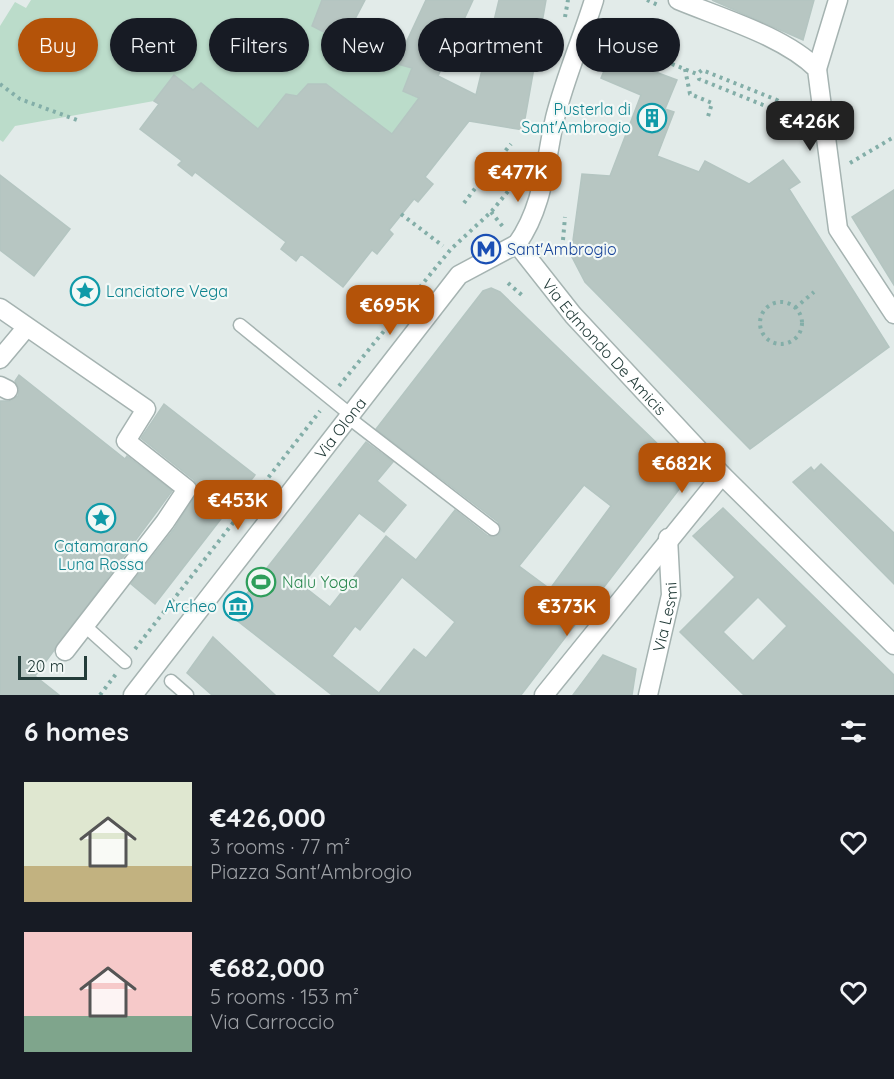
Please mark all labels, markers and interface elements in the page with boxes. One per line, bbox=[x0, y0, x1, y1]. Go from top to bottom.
chip: Buy bbox=[18, 18, 98, 72]
chip: Rent bbox=[110, 18, 197, 72]
chip: Filters bbox=[209, 18, 309, 72]
chip: New bbox=[321, 18, 406, 72]
chip: Apartment bbox=[418, 18, 564, 72]
chip: House bbox=[576, 18, 680, 72]
place label: Pusterla di Sant'Ambrogio bbox=[521, 99, 631, 137]
pin: €426K bbox=[768, 101, 852, 152]
building icon: Pusterla di Sant'Ambrogio bbox=[636, 102, 668, 134]
text: €426K bbox=[780, 108, 840, 133]
pin: €477K bbox=[476, 152, 560, 203]
text: €477K bbox=[489, 159, 547, 184]
metro station icon: Sant'Ambrogio bbox=[470, 233, 502, 265]
place label: Sant'Ambrogio bbox=[507, 239, 617, 259]
street label: Via Edmondo De Amicis bbox=[538, 274, 671, 419]
place icon: Lanciatore Vega bbox=[69, 275, 101, 307]
place label: Lanciatore Vega bbox=[106, 281, 228, 301]
pin: €695K bbox=[348, 285, 432, 336]
text: €695K bbox=[360, 292, 420, 317]
street label: Via Olona bbox=[310, 393, 370, 463]
pin: €682K bbox=[640, 443, 724, 494]
text: €682K bbox=[652, 450, 712, 475]
pin: €453K bbox=[196, 480, 280, 531]
text: €453K bbox=[208, 487, 268, 512]
place icon: Catamarano Luna Rossa bbox=[85, 502, 117, 534]
place label: Catamarano Luna Rossa bbox=[54, 536, 148, 574]
sports icon: Nalu Yoga bbox=[245, 566, 277, 598]
place label: Nalu Yoga bbox=[282, 572, 358, 592]
street label: Via Lesmi bbox=[648, 581, 681, 654]
pin: €373K bbox=[525, 586, 609, 637]
museum icon: Archeo bbox=[222, 590, 254, 622]
text: €373K bbox=[538, 593, 596, 618]
place label: Archeo bbox=[165, 596, 217, 616]
scale bar bbox=[18, 653, 87, 680]
text: 20 m bbox=[27, 656, 64, 676]
text: 6 homes bbox=[24, 715, 129, 748]
icon: filters bbox=[837, 715, 870, 748]
text: €426,000 bbox=[210, 801, 326, 834]
icon: home bbox=[72, 806, 144, 878]
icon: heart bbox=[837, 826, 870, 859]
text: 3 rooms · 77 m² bbox=[210, 834, 350, 859]
text: Piazza Sant'Ambrogio bbox=[210, 859, 412, 884]
text: €682,000 bbox=[210, 951, 325, 984]
icon: home bbox=[72, 956, 144, 1028]
icon: heart bbox=[837, 976, 870, 1009]
text: 5 rooms · 153 m² bbox=[210, 984, 359, 1009]
text: Via Carroccio bbox=[210, 1009, 334, 1034]

